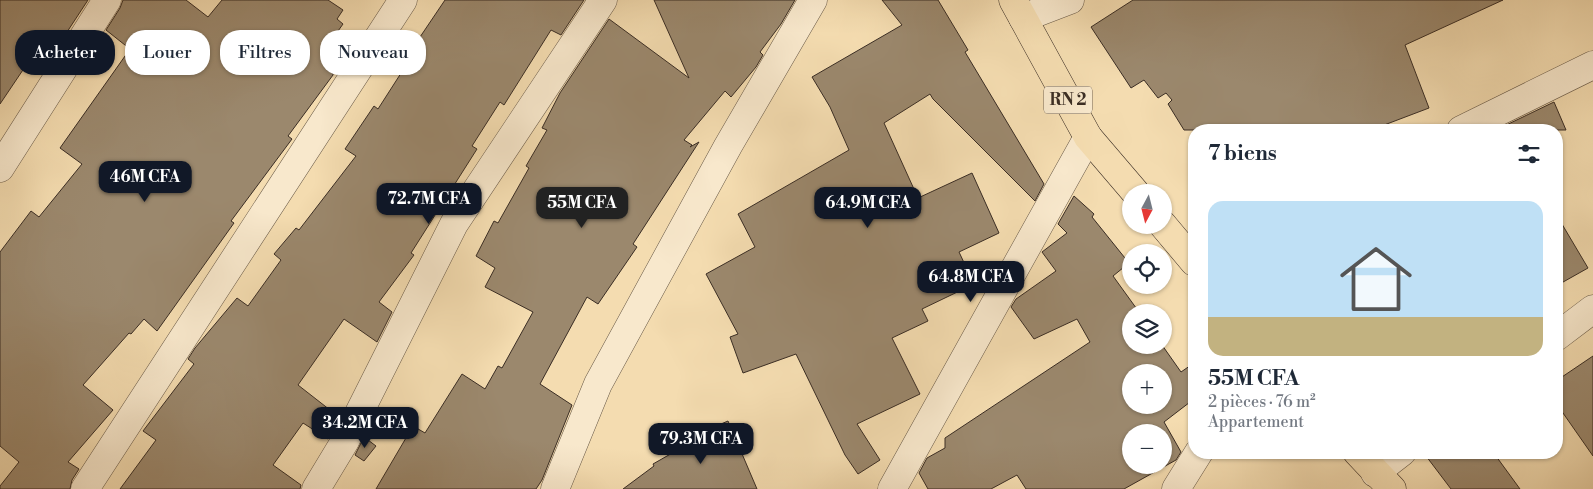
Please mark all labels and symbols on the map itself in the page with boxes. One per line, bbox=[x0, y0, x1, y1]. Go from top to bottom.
road number: RN 2 bbox=[1044, 86, 1092, 114]
pin: 46M CFA bbox=[99, 160, 191, 203]
pin: 72.7M CFA bbox=[372, 182, 486, 225]
north arrow bbox=[1122, 184, 1172, 234]
pin: 55M CFA bbox=[536, 186, 628, 229]
pin: 64.9M CFA bbox=[811, 186, 925, 229]
pin: 64.8M CFA bbox=[914, 260, 1028, 303]
pin: 34.2M CFA bbox=[308, 406, 422, 449]
pin: 79.3M CFA bbox=[644, 422, 758, 465]

